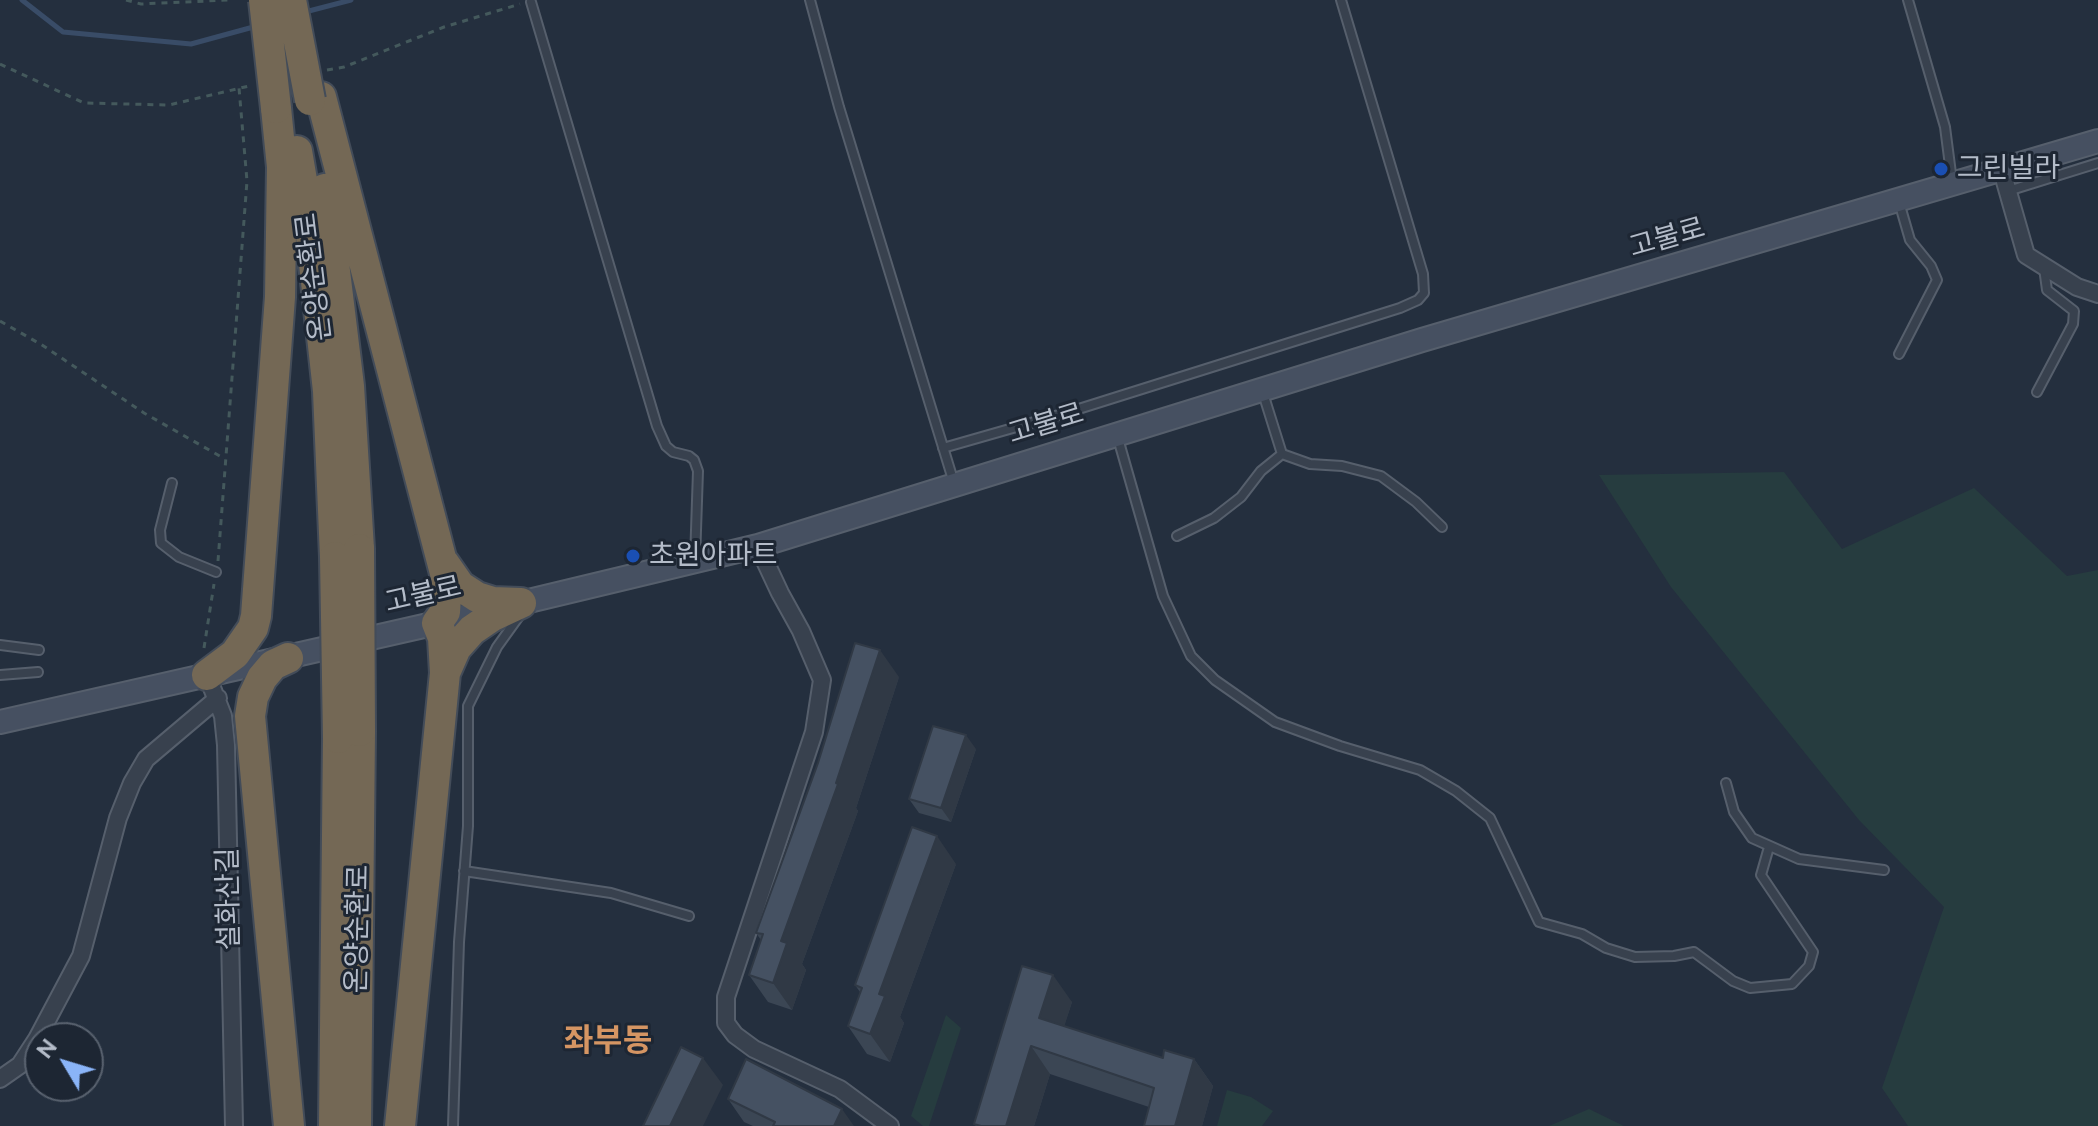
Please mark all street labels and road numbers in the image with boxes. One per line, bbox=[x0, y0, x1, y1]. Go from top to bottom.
street label: 온양순환로 bbox=[289, 211, 339, 343]
street label: 고불로 bbox=[1625, 211, 1709, 265]
street label: 고불로 bbox=[1004, 397, 1088, 451]
street label: 고불로 bbox=[382, 570, 464, 620]
street label: 설화산길 bbox=[211, 847, 247, 951]
street label: 온양순환로 bbox=[340, 864, 376, 994]

